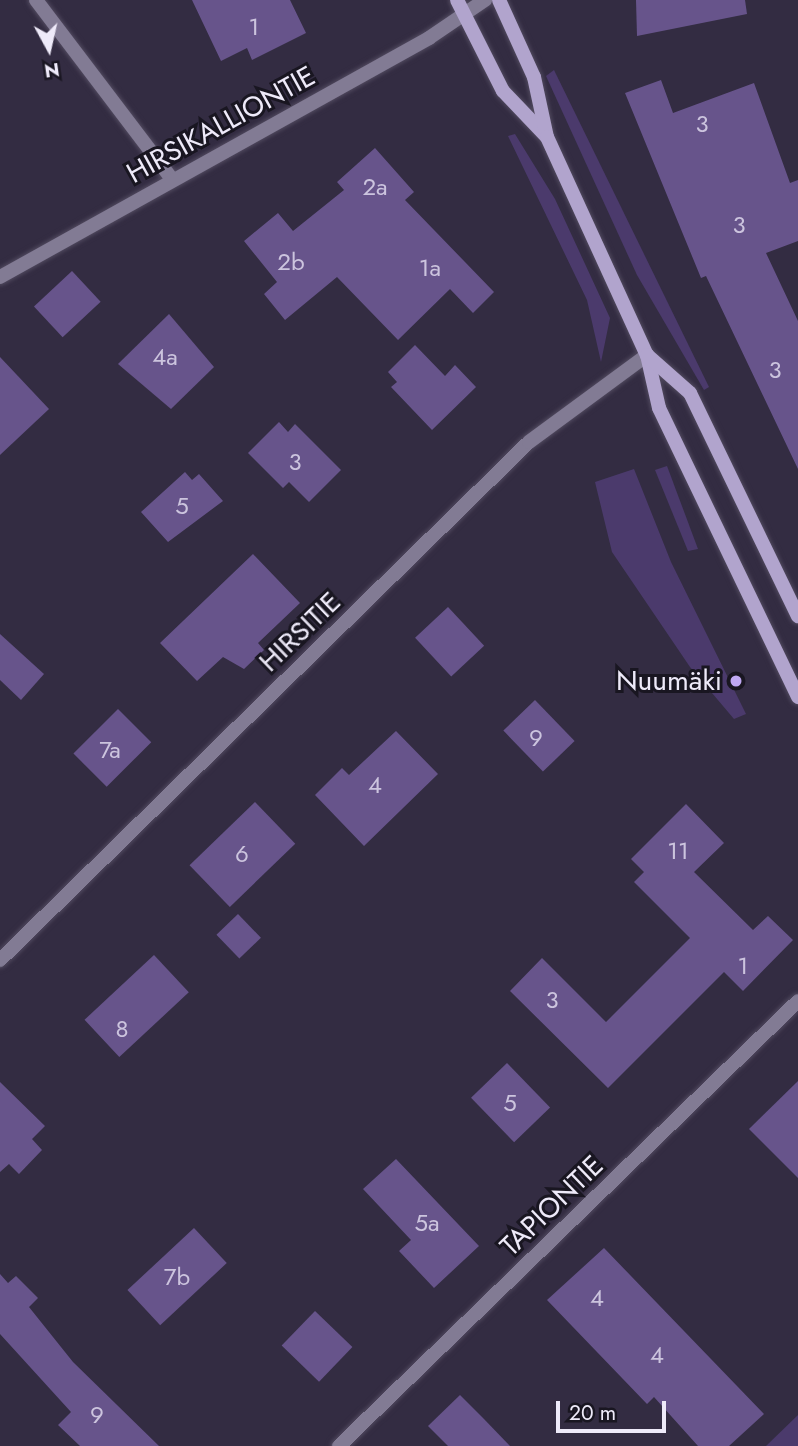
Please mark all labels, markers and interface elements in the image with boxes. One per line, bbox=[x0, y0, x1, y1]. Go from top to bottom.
house number: 1 bbox=[249, 13, 259, 41]
north arrow bbox=[14, 14, 84, 84]
text: N bbox=[43, 56, 61, 85]
street label: HIRSIKALLIONTIE bbox=[121, 59, 321, 191]
house number: 3 bbox=[695, 110, 709, 138]
house number: 2a bbox=[362, 173, 388, 201]
house number: 3 bbox=[732, 211, 746, 239]
house number: 2b bbox=[277, 248, 305, 276]
house number: 1a bbox=[419, 254, 441, 282]
house number: 4a bbox=[152, 343, 178, 371]
house number: 3 bbox=[768, 356, 782, 384]
house number: 3 bbox=[288, 448, 302, 476]
house number: 5 bbox=[175, 492, 189, 520]
street label: HIRSITIE bbox=[252, 585, 348, 679]
place label: Nuumäki bbox=[616, 664, 722, 698]
marker: Nuumäki bbox=[728, 673, 744, 689]
house number: 9 bbox=[529, 724, 543, 752]
house number: 7a bbox=[99, 736, 121, 764]
house number: 4 bbox=[368, 771, 382, 799]
house number: 11 bbox=[667, 837, 689, 865]
house number: 6 bbox=[235, 840, 249, 868]
house number: 1 bbox=[738, 952, 748, 980]
house number: 3 bbox=[545, 986, 559, 1014]
house number: 8 bbox=[115, 1015, 129, 1043]
house number: 5 bbox=[503, 1089, 517, 1117]
street label: TAPIONTIE bbox=[494, 1149, 610, 1263]
house number: 5a bbox=[414, 1209, 440, 1237]
house number: 7b bbox=[164, 1263, 190, 1291]
house number: 4 bbox=[590, 1284, 604, 1312]
house number: 4 bbox=[650, 1341, 664, 1369]
scale bar bbox=[560, 1386, 670, 1430]
text: 20 m bbox=[569, 1398, 616, 1428]
house number: 9 bbox=[90, 1401, 104, 1429]

